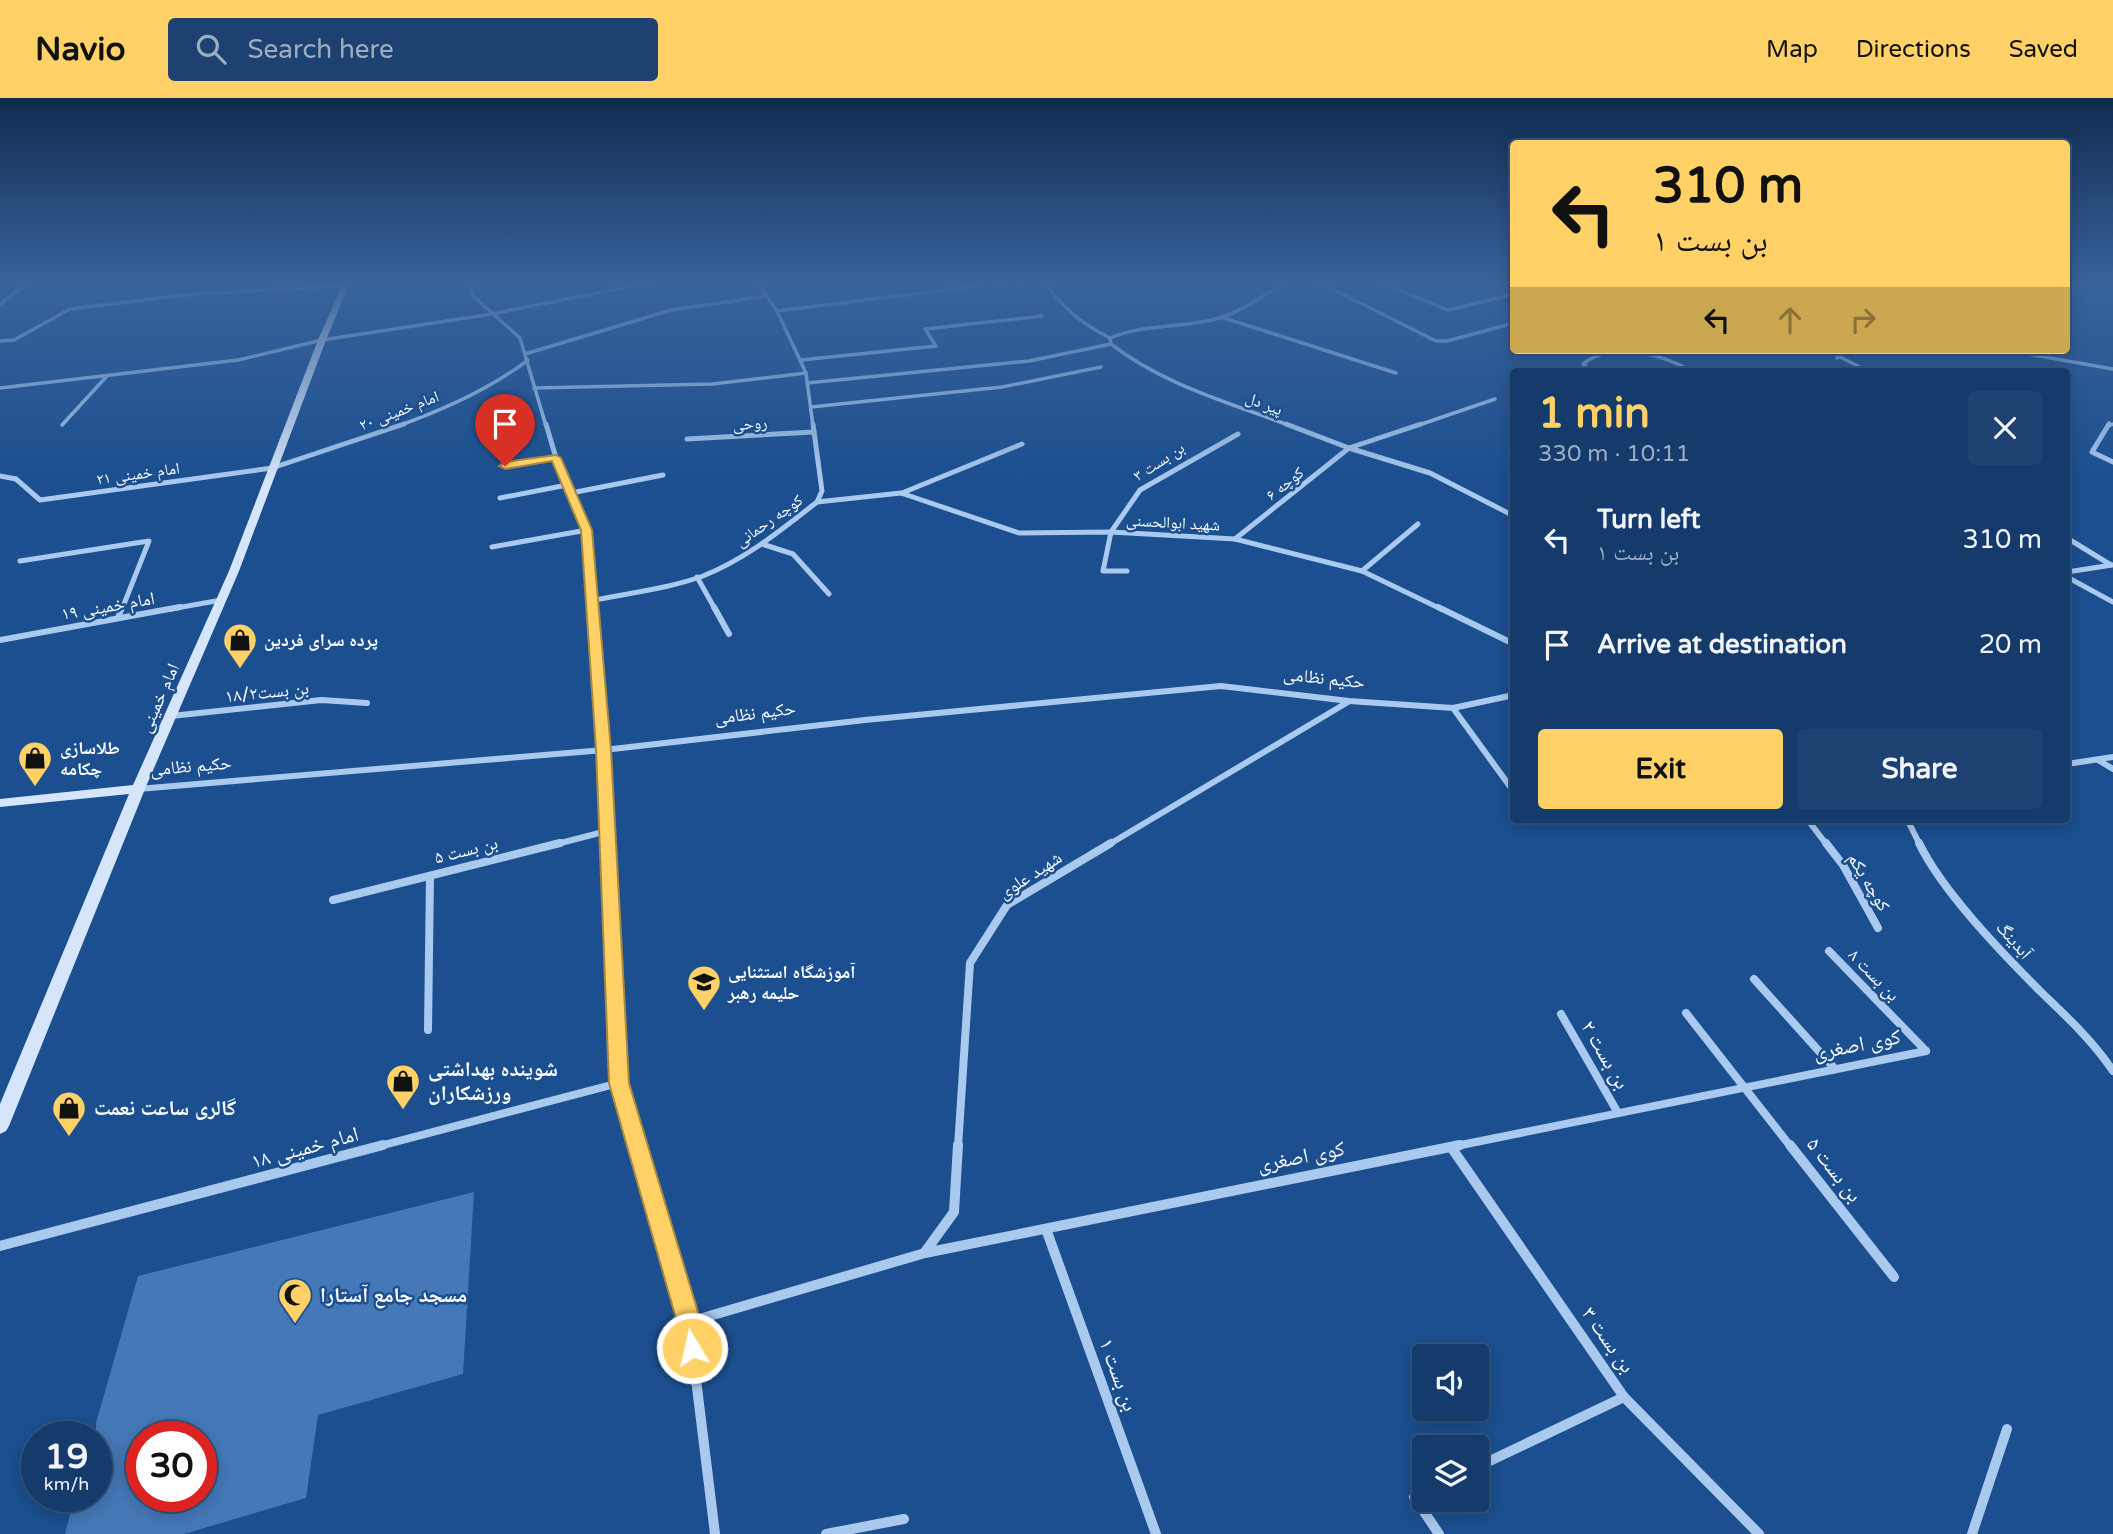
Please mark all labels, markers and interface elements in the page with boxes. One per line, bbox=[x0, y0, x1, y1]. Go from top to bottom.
search box bbox=[168, 18, 658, 81]
text: Navio bbox=[35, 30, 126, 69]
icon: search bbox=[192, 30, 230, 68]
text: Search here bbox=[248, 34, 394, 65]
text: Map bbox=[1766, 35, 1818, 64]
text: Directions bbox=[1856, 35, 1971, 64]
text: Saved bbox=[2009, 35, 2078, 64]
text: 310 m bbox=[1653, 157, 1803, 216]
icon: left bbox=[1538, 168, 1629, 259]
text: بن بست ۱ bbox=[1653, 222, 1768, 260]
icon: left bbox=[1698, 301, 1736, 339]
icon: ahead bbox=[1771, 301, 1809, 339]
icon: right bbox=[1844, 301, 1882, 339]
street label: امام خمینی ۲۰ bbox=[356, 387, 442, 435]
street label: پیر دل bbox=[1243, 388, 1286, 420]
text: 1 min bbox=[1538, 388, 1650, 439]
button: close bbox=[1968, 391, 2042, 465]
pin bbox=[475, 394, 535, 466]
icon: arrive bbox=[486, 405, 524, 443]
street label: روحی bbox=[732, 413, 768, 435]
street label: بن بست ۳ bbox=[1130, 438, 1188, 486]
text: 330 m · 10:11 bbox=[1538, 440, 1690, 468]
street label: امام خمینی ۲۱ bbox=[95, 458, 181, 490]
street label: کوچه ۶ bbox=[1262, 463, 1308, 505]
street label: کوچه رحمانی bbox=[731, 490, 807, 552]
text: Turn left bbox=[1597, 504, 1700, 535]
street label: شهید ابوالحسنی bbox=[1126, 511, 1220, 535]
icon: left bbox=[1538, 521, 1576, 559]
text: 310 m bbox=[1962, 524, 2042, 555]
text: بن بست ۱ bbox=[1597, 539, 1679, 567]
street label: امام خمینی ۱۹ bbox=[60, 587, 157, 626]
shop icon: پرده سرای فردین bbox=[221, 621, 259, 670]
icon: arrive bbox=[1538, 626, 1576, 664]
place label: پرده سرای فردین bbox=[264, 629, 378, 651]
text: Arrive at destination bbox=[1597, 629, 1847, 660]
text: 20 m bbox=[1979, 629, 2042, 660]
street label: امام خمینی bbox=[134, 660, 185, 736]
street label: حکیم نظامی bbox=[1282, 663, 1366, 694]
street label: بن بست۱۸/۲ bbox=[224, 677, 310, 707]
street label: حکیم نظامی bbox=[713, 697, 797, 730]
button: Exit bbox=[1538, 729, 1783, 809]
button: Share bbox=[1797, 729, 2042, 809]
place label: طلاسازی چکامه bbox=[60, 737, 120, 780]
shop icon: طلاسازی چکامه bbox=[16, 739, 54, 788]
street label: حکیم نظامی bbox=[149, 751, 233, 782]
street label: بن بست ۵ bbox=[432, 832, 500, 868]
street label: شهید علوی bbox=[994, 846, 1066, 904]
street label: کوچه یکم bbox=[1842, 849, 1895, 916]
street label: آبدینگ bbox=[1992, 916, 2037, 964]
street label: بن بست ۸ bbox=[1844, 944, 1904, 1006]
place label: آموزشگاه استثنایی حلیمه رهبر bbox=[727, 961, 855, 1004]
school or university icon: آموزشگاه استثنایی حلیمه رهبر bbox=[685, 963, 723, 1012]
street label: بن بست ۲ bbox=[1575, 1016, 1635, 1094]
street label: کوی اصغری bbox=[1811, 1024, 1903, 1066]
place label: شوینده بهداشتی ورزشکاران bbox=[428, 1057, 558, 1106]
shop icon: شوینده بهداشتی ورزشکاران bbox=[384, 1062, 422, 1111]
shop icon: گالری ساعت نعمت bbox=[50, 1089, 88, 1138]
place label: گالری ساعت نعمت bbox=[94, 1096, 236, 1121]
street label: امام خمینی ۱۸ bbox=[249, 1122, 362, 1175]
street label: بن بست ۵ bbox=[1801, 1133, 1867, 1207]
street label: کوی اصغری bbox=[1255, 1136, 1347, 1178]
mosque icon: مسجد جامع آستارا bbox=[276, 1276, 314, 1325]
place label: مسجد جامع آستارا bbox=[320, 1283, 467, 1309]
street label: بن بست ۳ bbox=[1576, 1302, 1640, 1378]
position arrow bbox=[655, 1311, 729, 1385]
street label: بن بست ۱ bbox=[1093, 1335, 1143, 1415]
map controls bbox=[1412, 1344, 1489, 1512]
button: sound bbox=[1412, 1344, 1489, 1421]
speed limit sign: 30 bbox=[126, 1421, 217, 1512]
button: layers bbox=[1412, 1435, 1489, 1512]
text: 19 bbox=[45, 1436, 88, 1478]
text: km/h bbox=[44, 1473, 89, 1495]

